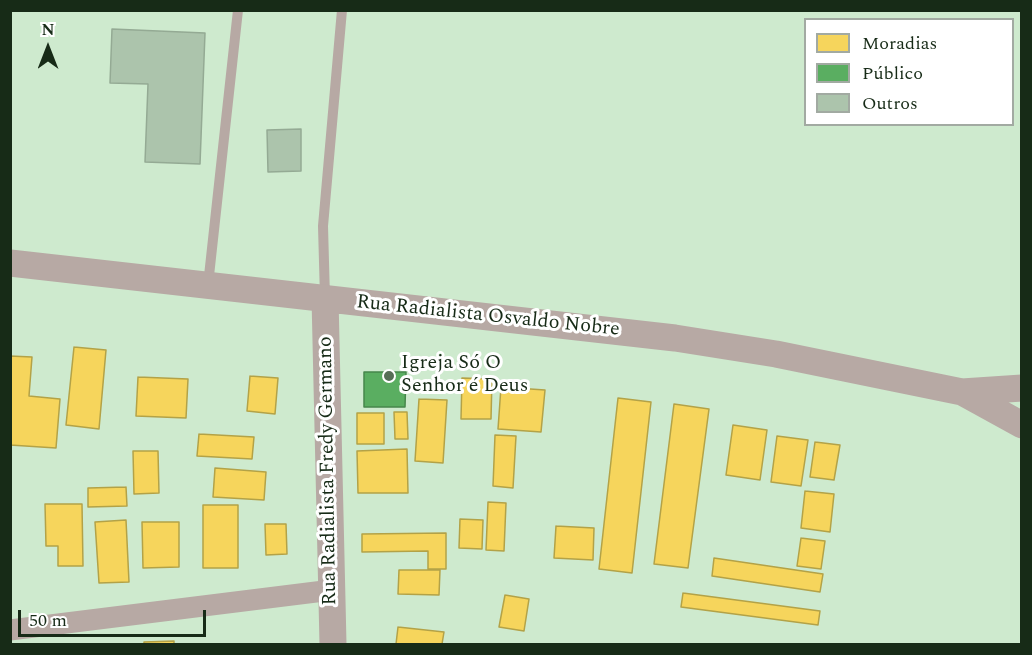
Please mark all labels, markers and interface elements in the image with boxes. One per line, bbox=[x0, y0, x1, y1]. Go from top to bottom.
north arrow bbox=[18, 18, 78, 78]
text: N bbox=[41, 18, 55, 42]
legend bbox=[804, 18, 1014, 126]
text: Moradias bbox=[862, 30, 937, 57]
text: Público bbox=[862, 60, 923, 87]
text: Outros bbox=[862, 90, 918, 117]
street label: Rua Radialista Osvaldo Nobre bbox=[355, 291, 621, 343]
street label: Rua Radialista Fredy Germano bbox=[315, 336, 343, 606]
place label: Igreja Só O Senhor é Deus bbox=[401, 352, 528, 399]
marker: Igreja Só O Senhor é Deus bbox=[382, 369, 396, 383]
scale bar bbox=[21, 598, 208, 636]
text: 50 m bbox=[29, 607, 67, 634]

